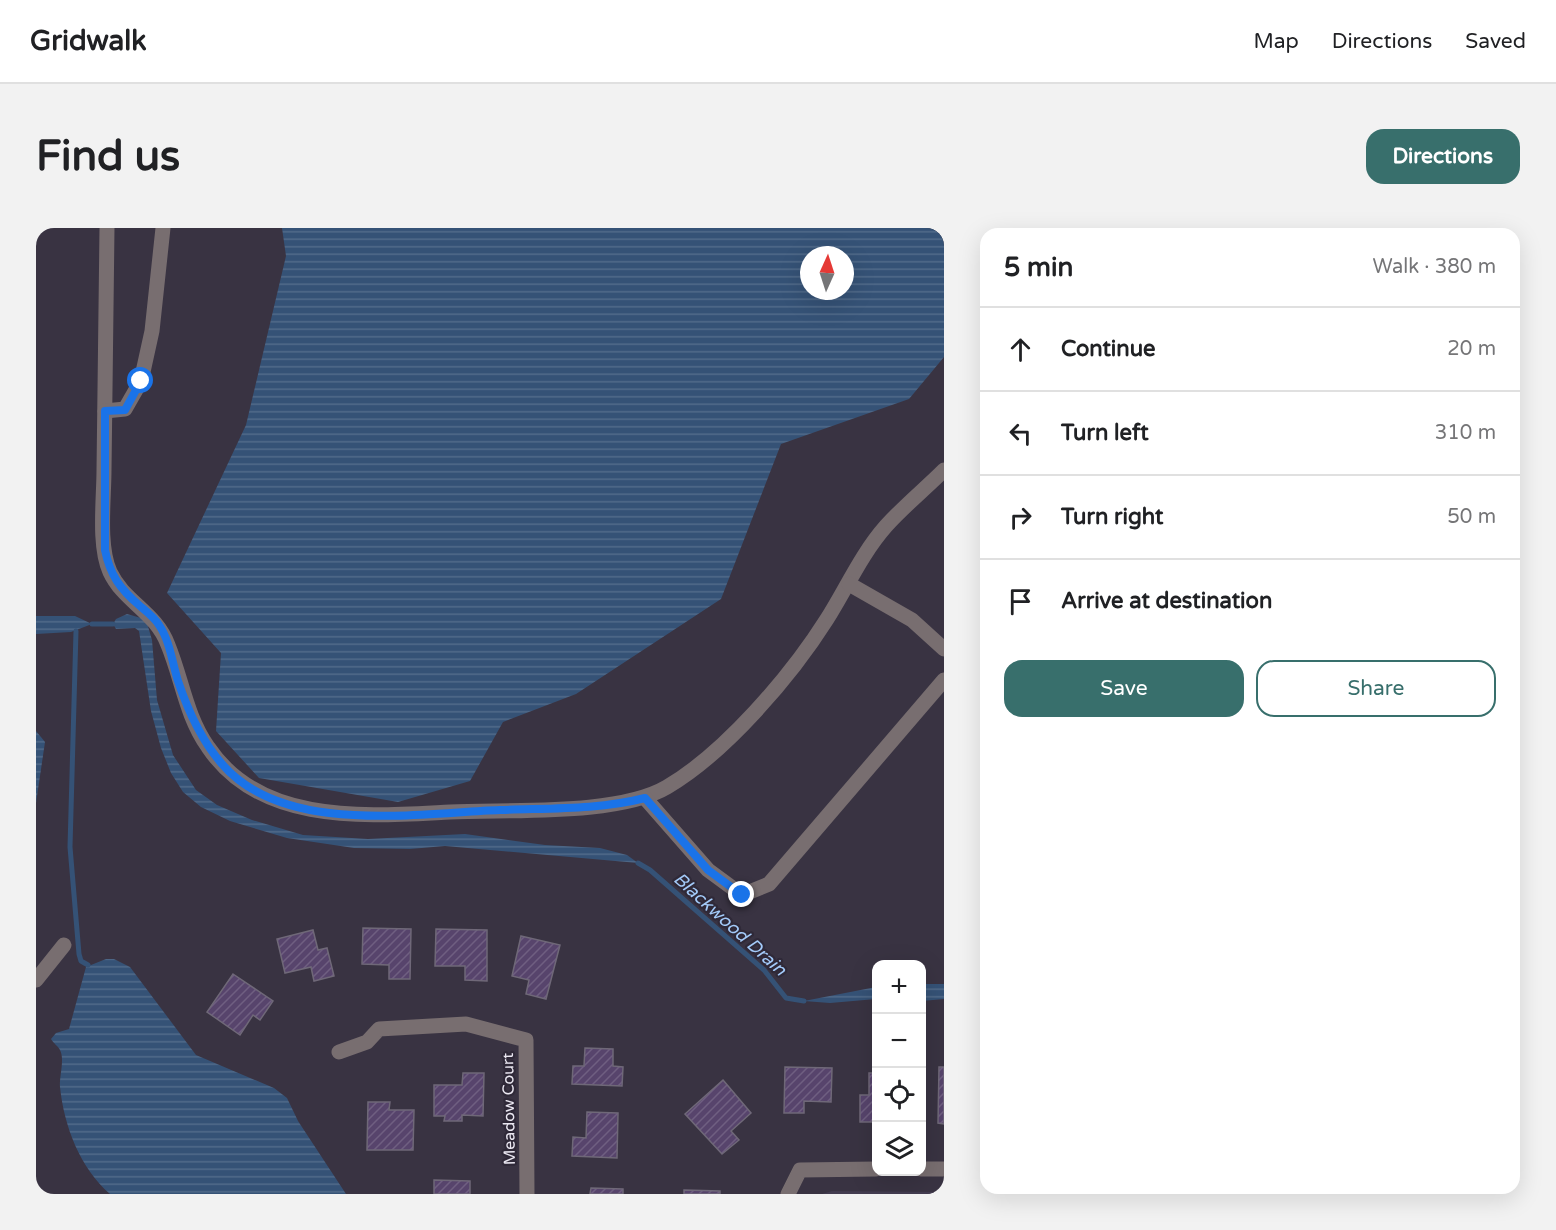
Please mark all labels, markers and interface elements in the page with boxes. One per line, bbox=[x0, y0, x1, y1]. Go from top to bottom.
text: Gridwalk bbox=[30, 24, 147, 58]
text: Map bbox=[1253, 29, 1299, 54]
text: Directions bbox=[1332, 29, 1432, 54]
text: Saved bbox=[1465, 29, 1526, 54]
button: Directions bbox=[1366, 129, 1520, 184]
text: Find us bbox=[36, 131, 180, 182]
north arrow bbox=[800, 246, 854, 300]
text: 5 min bbox=[1004, 252, 1073, 283]
text: Walk · 380 m bbox=[1373, 255, 1496, 279]
icon: ahead bbox=[1004, 333, 1037, 366]
text: Continue bbox=[1061, 336, 1156, 362]
text: 20 m bbox=[1447, 337, 1496, 361]
route start bbox=[127, 367, 153, 393]
icon: left bbox=[1004, 417, 1037, 450]
text: Turn left bbox=[1061, 420, 1149, 446]
text: 310 m bbox=[1435, 421, 1496, 445]
icon: right bbox=[1004, 501, 1037, 534]
text: Turn right bbox=[1061, 504, 1163, 530]
text: 50 m bbox=[1447, 505, 1496, 529]
icon: arrive bbox=[1004, 585, 1037, 618]
text: Arrive at destination bbox=[1061, 588, 1272, 614]
button: Save bbox=[1004, 660, 1244, 717]
button: Share bbox=[1256, 660, 1496, 717]
water label: Blackwood Drain bbox=[669, 868, 792, 981]
route end bbox=[728, 881, 754, 907]
map controls bbox=[872, 960, 926, 1176]
button: + bbox=[872, 960, 926, 1014]
button: − bbox=[872, 1014, 926, 1068]
street label: Meadow Court bbox=[498, 1053, 520, 1165]
button: locate bbox=[872, 1068, 926, 1122]
button: layers bbox=[872, 1122, 926, 1176]

